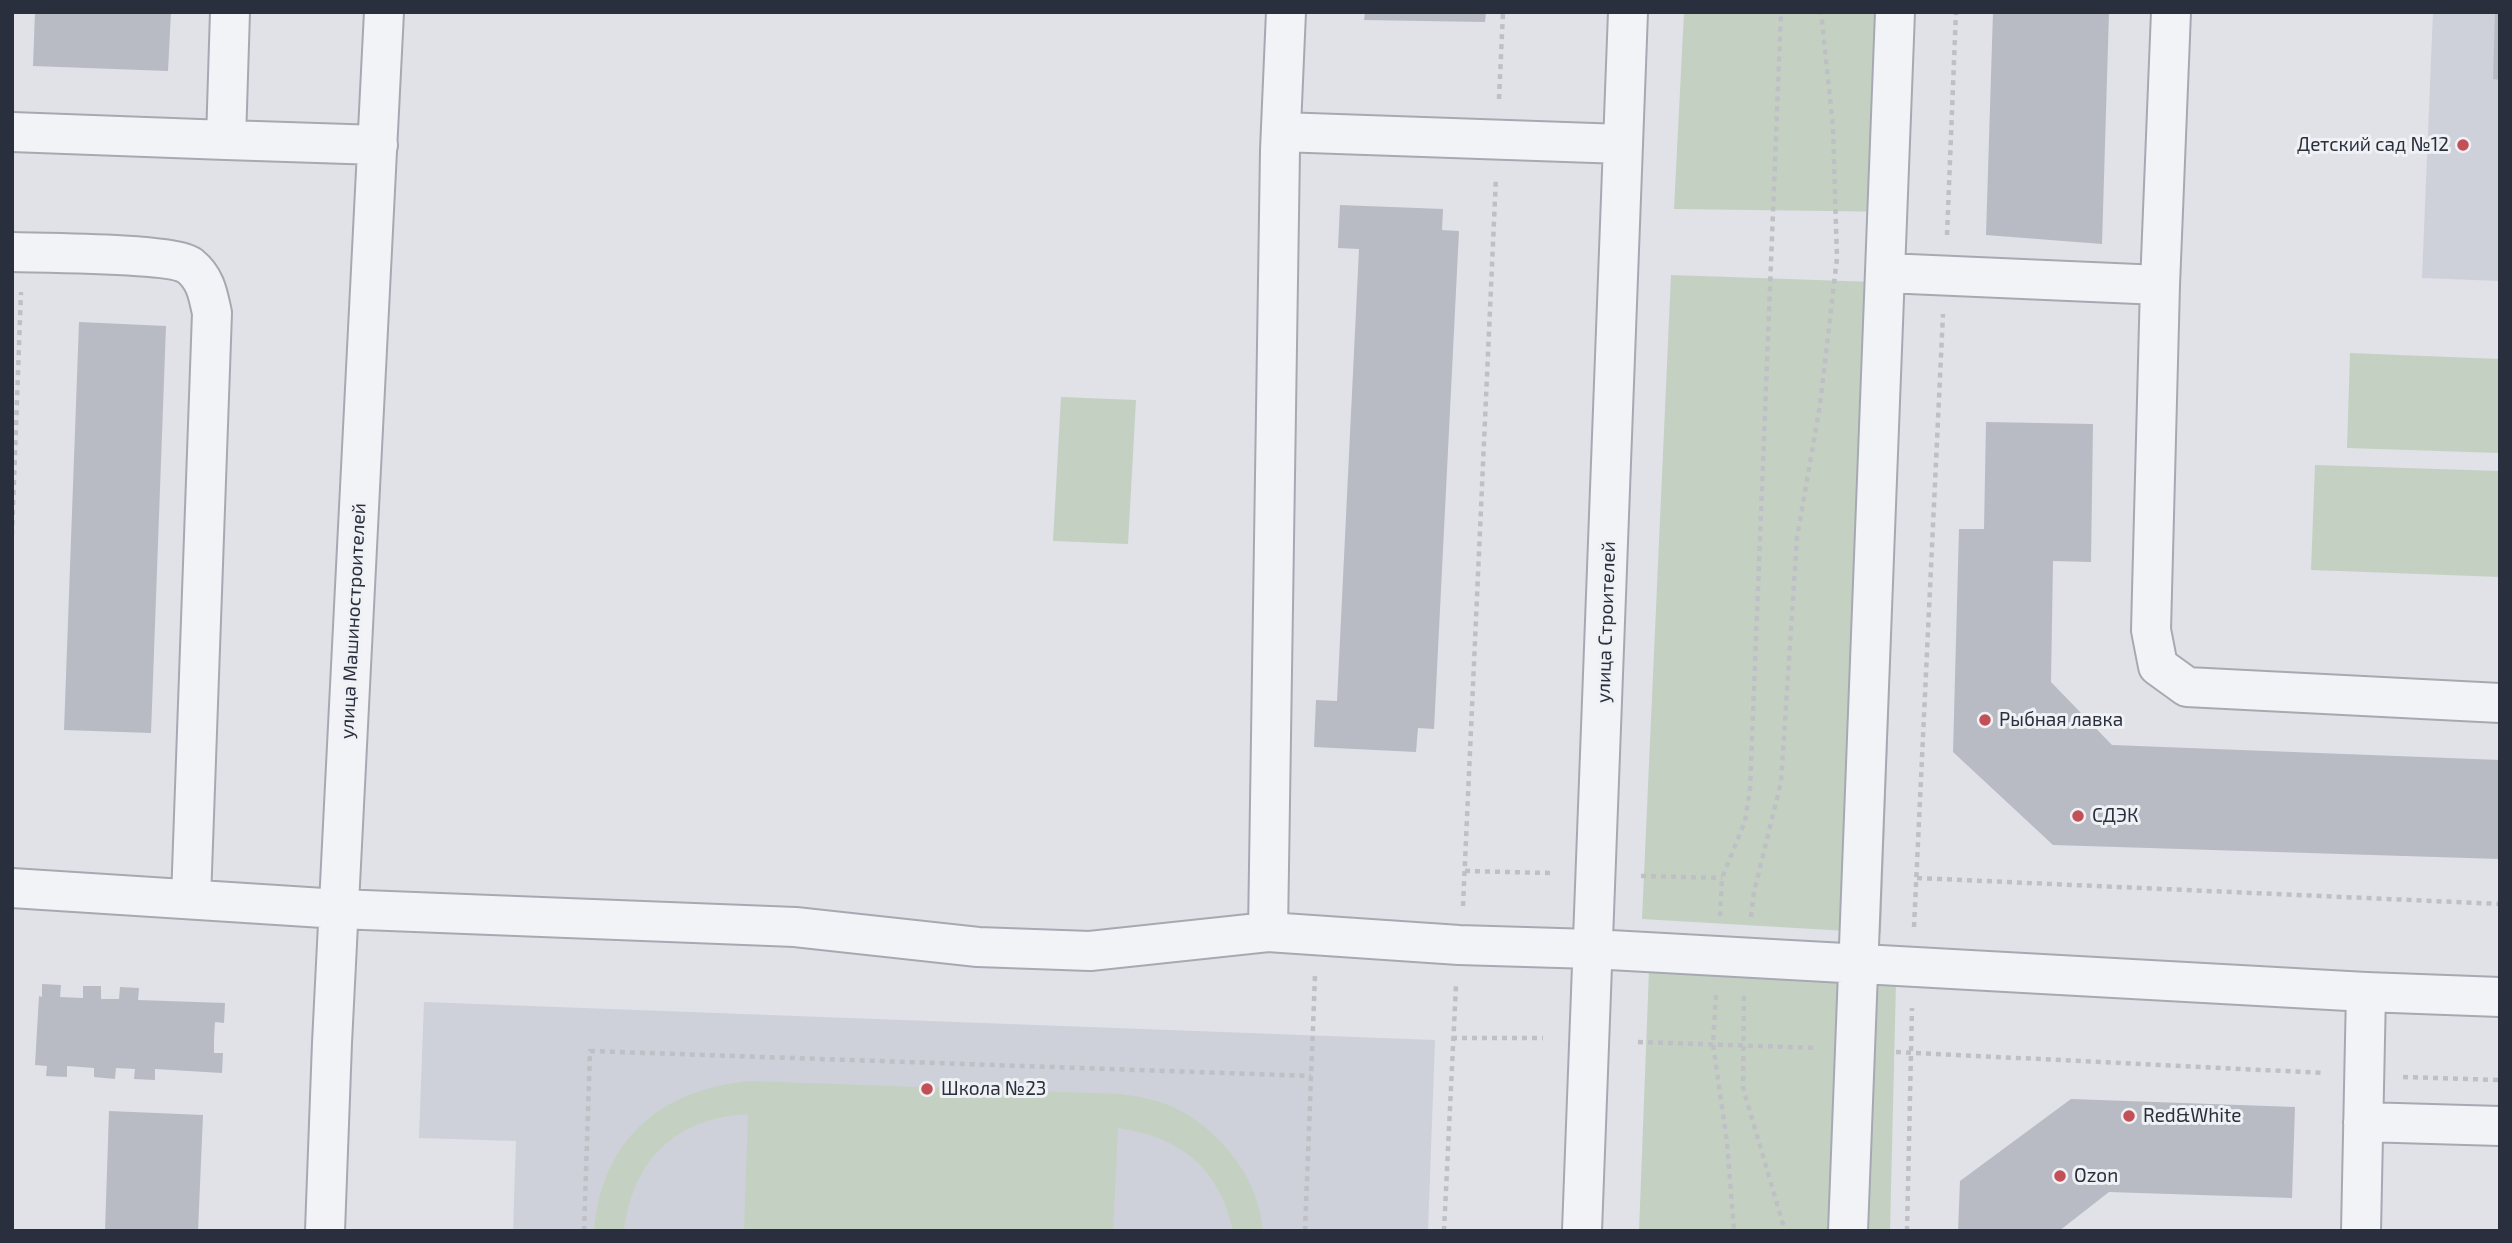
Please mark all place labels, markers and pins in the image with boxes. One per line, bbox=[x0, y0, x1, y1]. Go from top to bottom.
place label: Детский сад №12 bbox=[2297, 134, 2449, 156]
marker: Детский сад №12 bbox=[2455, 137, 2471, 153]
place label: Рыбная лавка bbox=[1999, 709, 2123, 731]
marker: Рыбная лавка bbox=[1977, 712, 1993, 728]
place label: СДЭК bbox=[2092, 805, 2138, 827]
marker: СДЭК bbox=[2070, 808, 2086, 824]
place label: Школа №23 bbox=[941, 1078, 1046, 1100]
marker: Школа №23 bbox=[919, 1081, 935, 1097]
place label: Red&White bbox=[2143, 1105, 2242, 1127]
marker: Red&White bbox=[2121, 1108, 2137, 1124]
place label: Ozon bbox=[2074, 1165, 2118, 1187]
marker: Ozon bbox=[2052, 1168, 2068, 1184]

